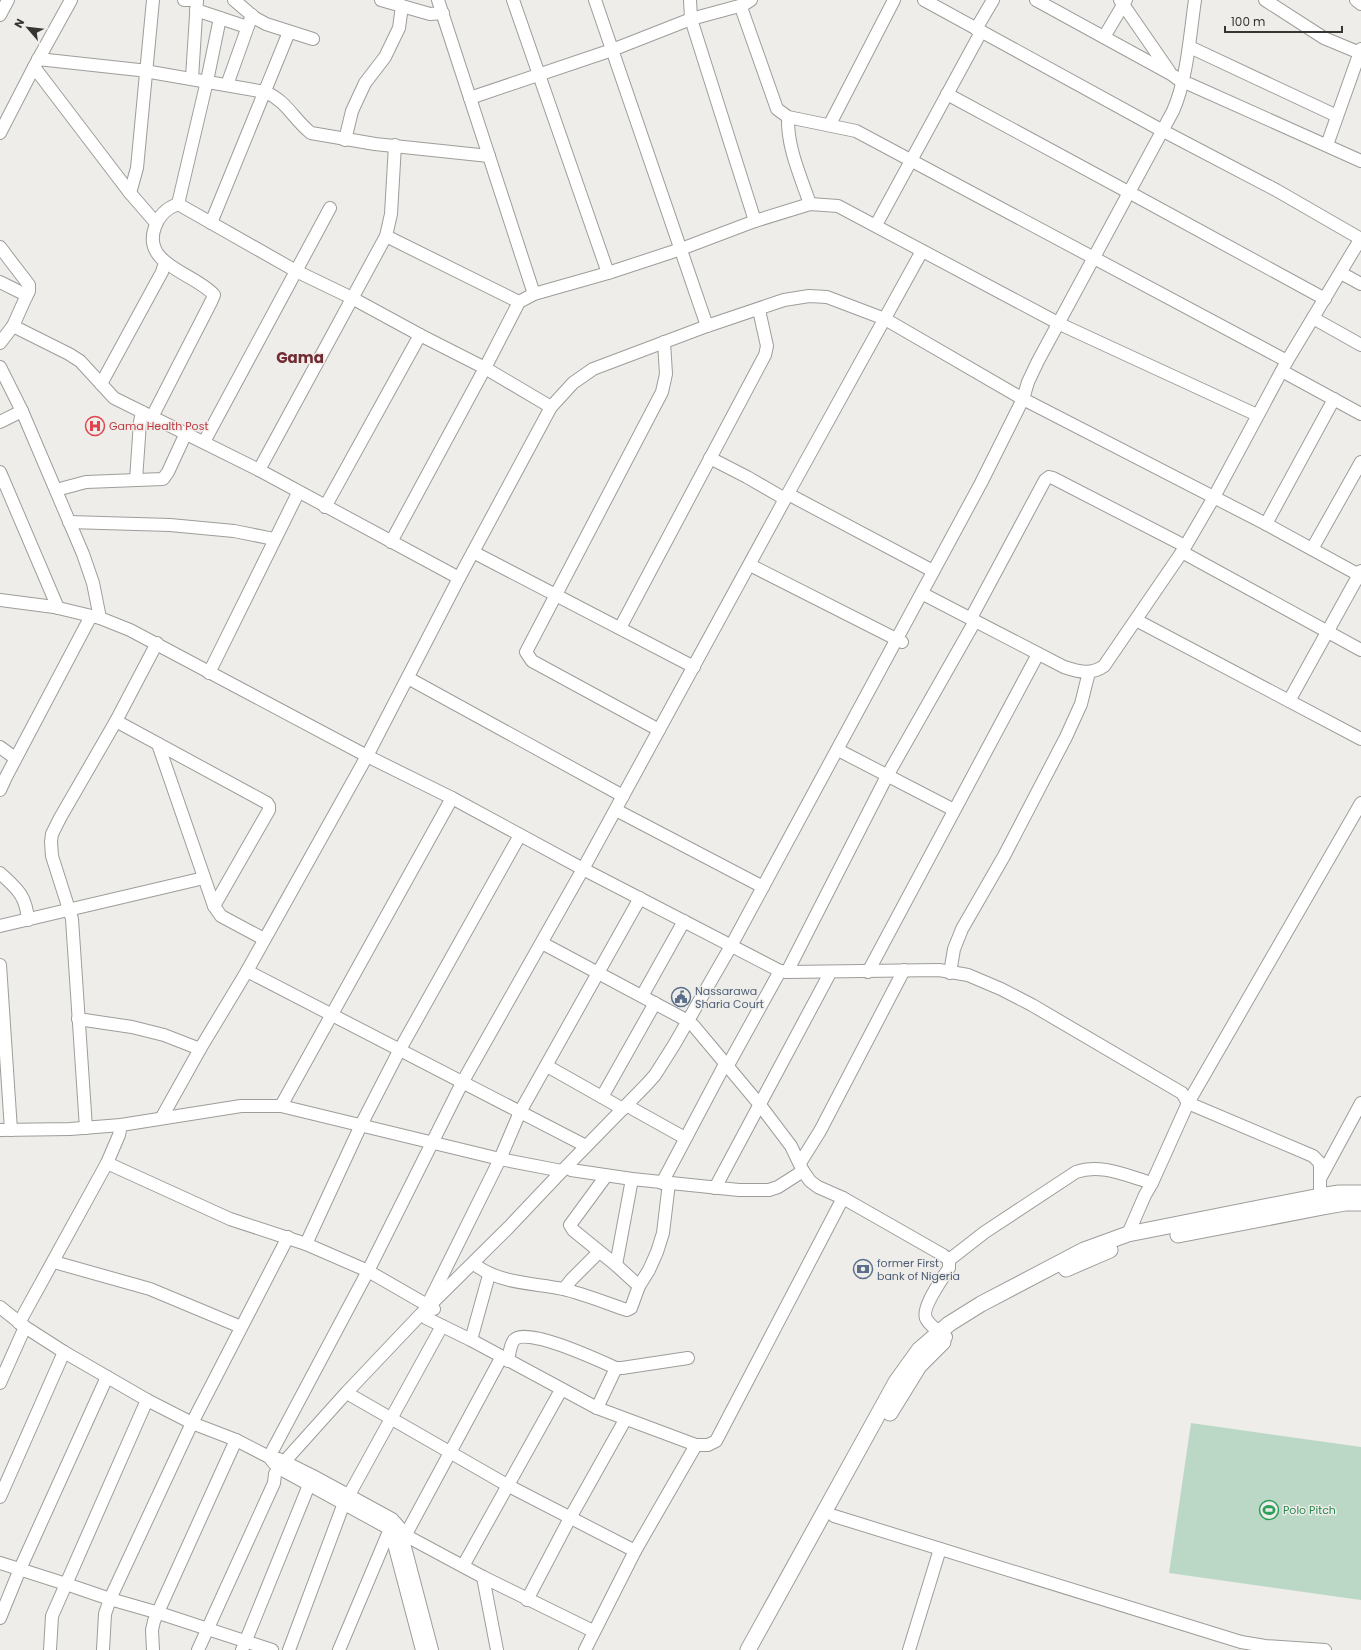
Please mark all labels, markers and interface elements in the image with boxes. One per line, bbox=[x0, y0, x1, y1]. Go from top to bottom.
north arrow bbox=[8, 8, 48, 48]
scale bar bbox=[1225, 8, 1342, 34]
text: 100 m bbox=[1231, 13, 1265, 30]
text: N bbox=[10, 16, 28, 31]
district label: Gama bbox=[276, 347, 324, 368]
hospital icon: Gama Health Post bbox=[84, 415, 106, 437]
place label: Gama Health Post bbox=[109, 418, 208, 434]
place label: Nassarawa Sharia Court bbox=[695, 983, 764, 1012]
public building icon: Nassarawa Sharia Court bbox=[670, 986, 692, 1008]
place label: former First bank of Nigeria bbox=[877, 1255, 960, 1284]
bank icon: former First bank of Nigeria bbox=[852, 1258, 874, 1280]
sports icon: Polo Pitch bbox=[1258, 1499, 1280, 1521]
place label: Polo Pitch bbox=[1283, 1502, 1336, 1518]

